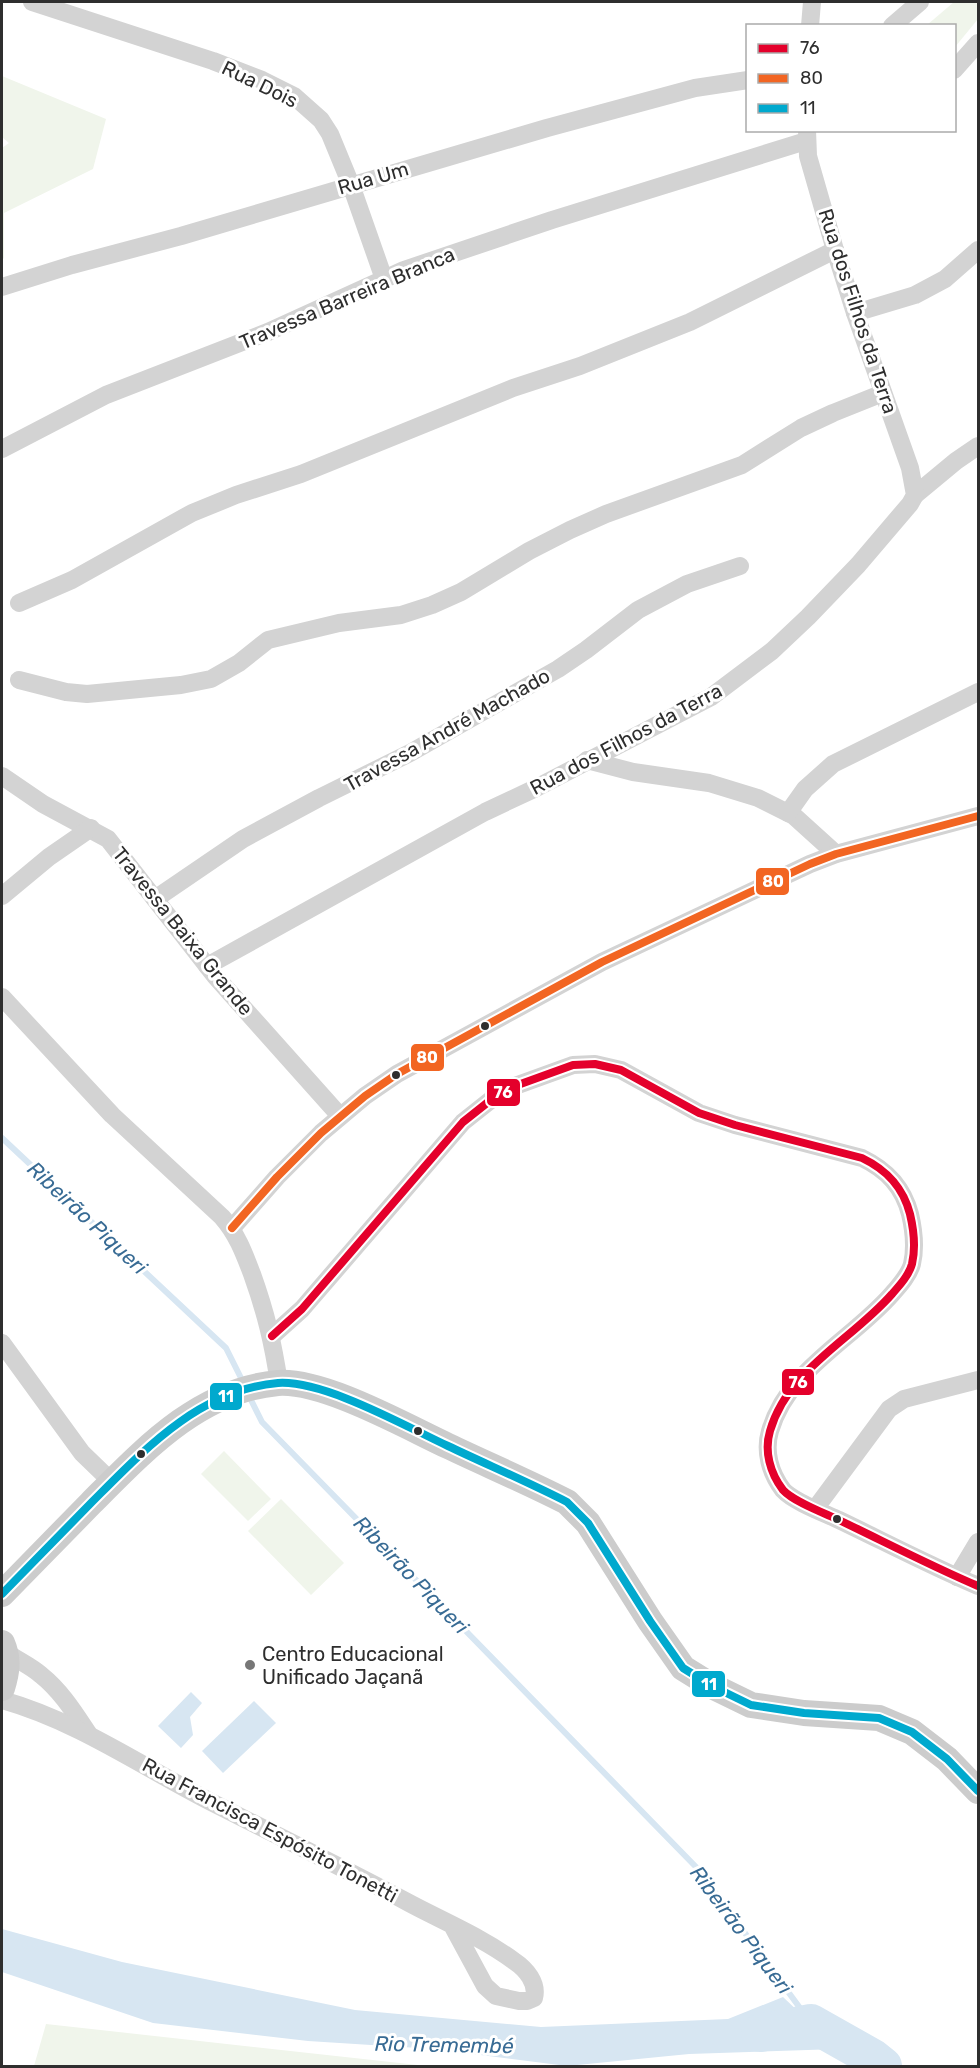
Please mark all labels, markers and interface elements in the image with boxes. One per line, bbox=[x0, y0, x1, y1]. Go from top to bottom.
legend bbox=[746, 24, 956, 132]
text: 76 bbox=[800, 37, 820, 59]
street label: Rua Dois bbox=[218, 55, 302, 113]
text: 80 bbox=[800, 67, 823, 89]
text: 11 bbox=[800, 97, 815, 119]
street label: Rua Um bbox=[335, 156, 411, 200]
street label: Rua dos Filhos da Terra bbox=[814, 206, 902, 416]
street label: Travessa Barreira Branca bbox=[236, 242, 458, 354]
street label: Travessa André Machado bbox=[340, 663, 554, 797]
street label: Rua dos Filhos da Terra bbox=[526, 678, 726, 800]
street label: Travessa Baixa Grande bbox=[108, 842, 258, 1020]
line badge: 80 bbox=[755, 867, 790, 896]
text: 80 bbox=[762, 872, 784, 891]
unlabelled marker bbox=[479, 1020, 491, 1032]
line badge: 80 bbox=[410, 1043, 445, 1072]
text: 80 bbox=[416, 1048, 438, 1067]
unlabelled marker bbox=[390, 1069, 402, 1081]
line badge: 76 bbox=[486, 1078, 521, 1107]
text: 76 bbox=[493, 1083, 513, 1102]
water label: Ribeirão Piqueri bbox=[22, 1156, 153, 1280]
line badge: 76 bbox=[781, 1368, 815, 1396]
text: 76 bbox=[788, 1373, 808, 1392]
line badge: 11 bbox=[209, 1382, 243, 1411]
text: 11 bbox=[218, 1387, 234, 1406]
unlabelled marker bbox=[412, 1425, 424, 1437]
unlabelled marker bbox=[135, 1448, 147, 1460]
water label: Ribeirão Piqueri bbox=[349, 1510, 475, 1640]
unlabelled marker bbox=[831, 1513, 843, 1525]
place label: Centro Educacional Unificado Jaçanã bbox=[262, 1642, 444, 1689]
marker: Centro Educacional Unificado Jaçanã bbox=[243, 1658, 257, 1672]
line badge: 11 bbox=[691, 1670, 726, 1698]
text: 11 bbox=[701, 1675, 717, 1694]
street label: Rua Francisca Espósito Tonetti bbox=[138, 1752, 402, 1908]
water label: Ribeirão Piqueri bbox=[685, 1861, 798, 2000]
water label: Rio Tremembé bbox=[374, 2031, 514, 2058]

